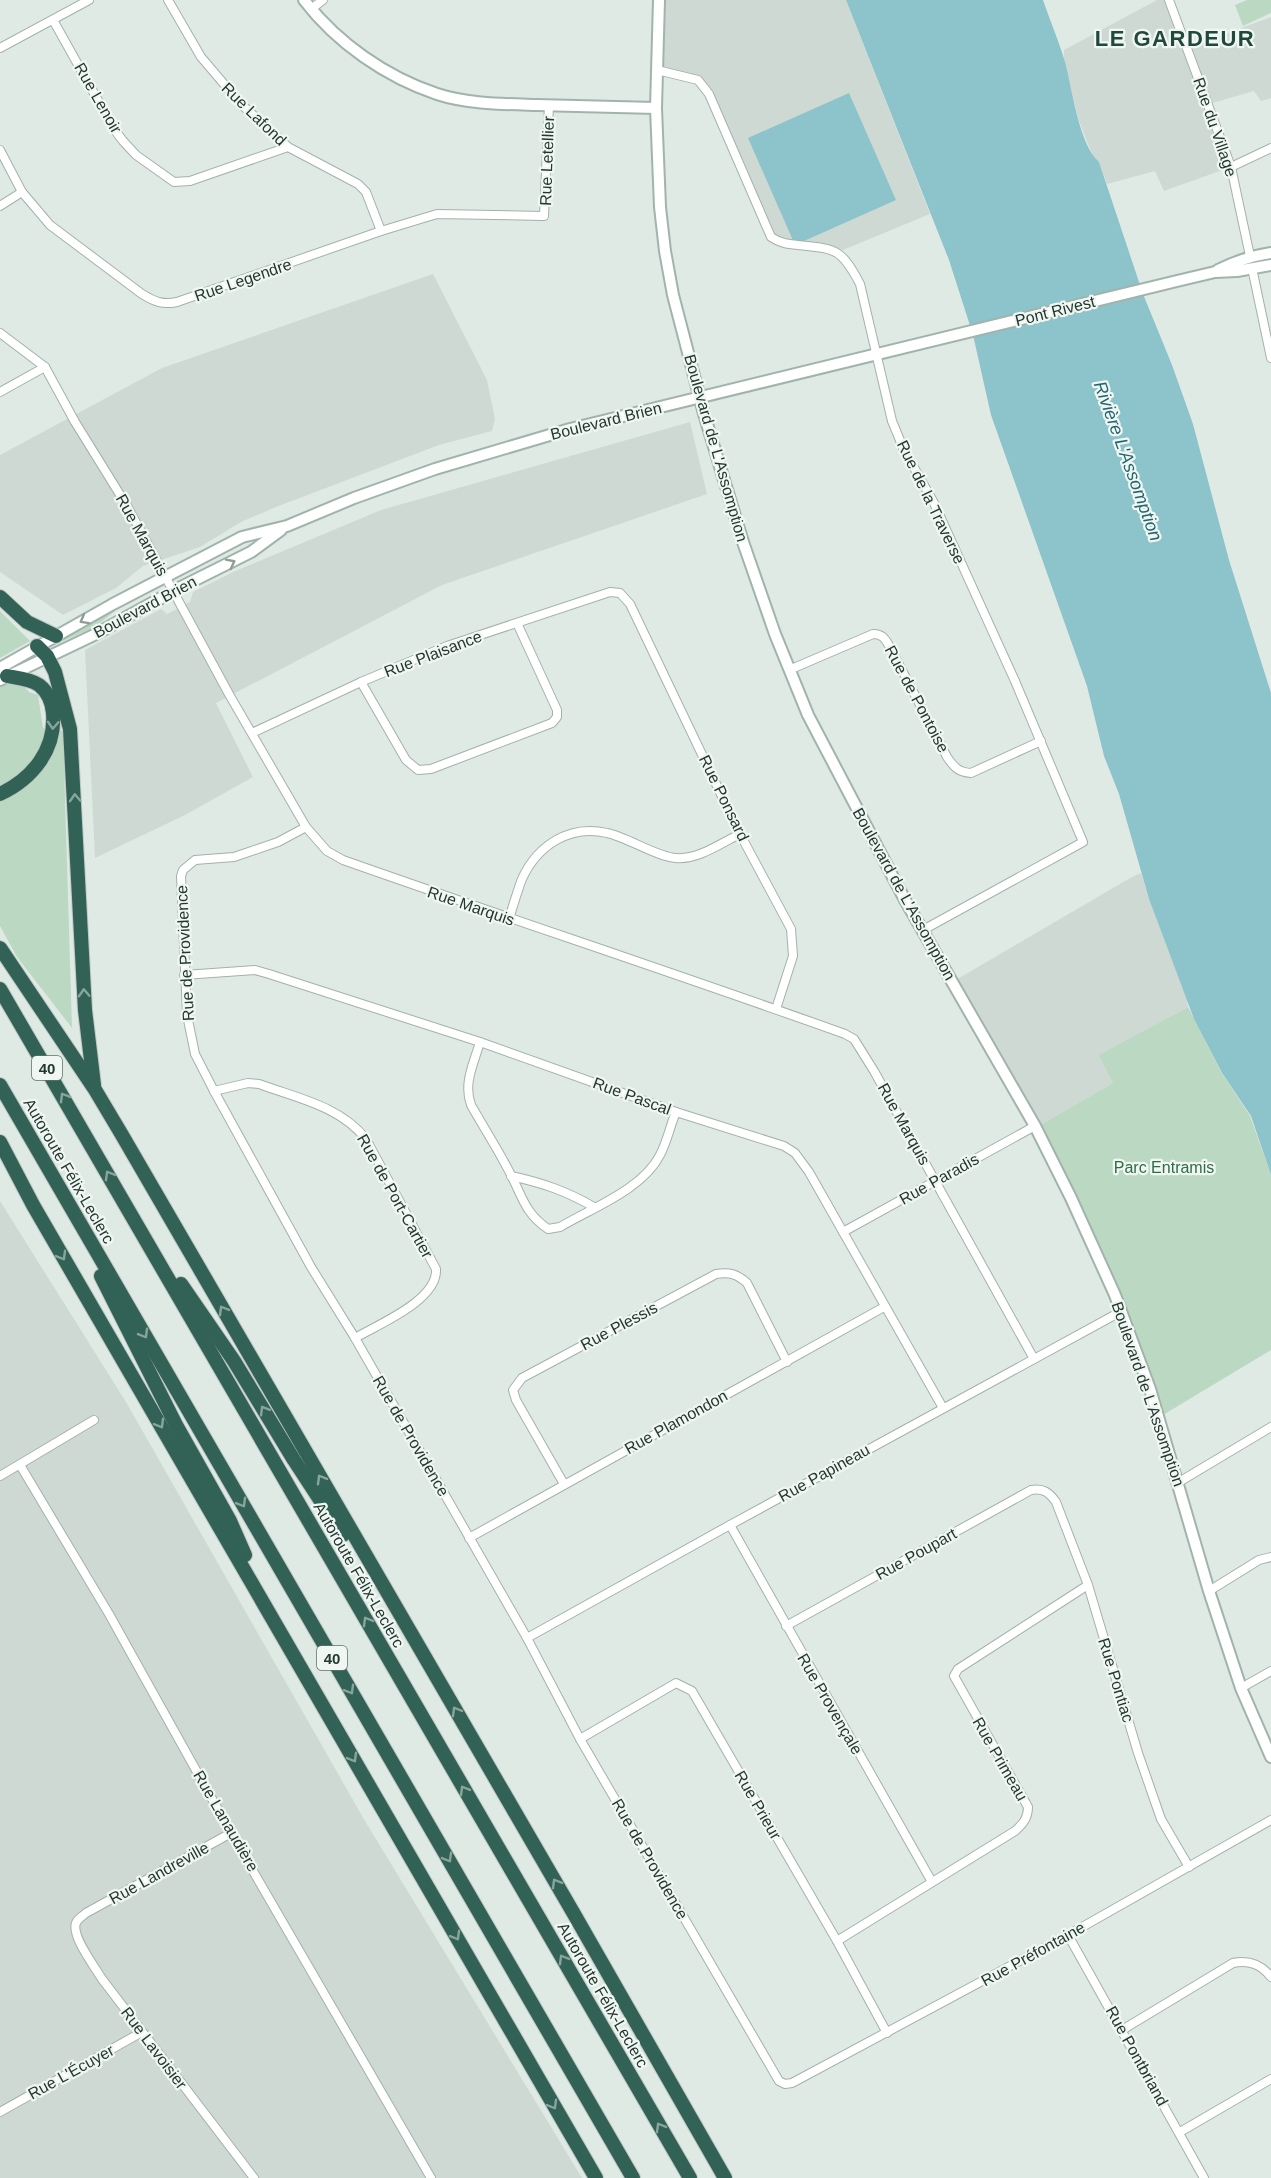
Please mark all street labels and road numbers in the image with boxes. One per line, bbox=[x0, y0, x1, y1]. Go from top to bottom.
street label: Rue Lenoir bbox=[71, 60, 125, 137]
street label: Rue du Village bbox=[1190, 75, 1240, 179]
street label: Rue Lafond bbox=[218, 79, 290, 149]
street label: Rue Letellier bbox=[537, 115, 557, 206]
street label: Rue Legendre bbox=[192, 255, 294, 305]
street label: Pont Rivest bbox=[1013, 293, 1097, 329]
street label: Boulevard de L'Assomption bbox=[681, 352, 751, 544]
street label: Boulevard Brien bbox=[549, 399, 663, 443]
street label: Rue de la Traverse bbox=[894, 438, 968, 567]
street label: Rue Marquis bbox=[113, 491, 171, 579]
street label: Boulevard Brien bbox=[91, 573, 199, 641]
street label: Rue Plaisance bbox=[382, 628, 484, 680]
street label: Rue de Pontoise bbox=[882, 643, 952, 755]
street label: Rue Ponsard bbox=[696, 752, 752, 844]
street label: Boulevard de L'Assomption bbox=[849, 805, 959, 983]
street label: Rue Marquis bbox=[425, 883, 517, 929]
street label: Rue de Providence bbox=[173, 885, 197, 1021]
road number: 40 bbox=[32, 1056, 62, 1080]
street label: Rue Pascal bbox=[591, 1074, 673, 1118]
street label: Rue Marquis bbox=[875, 1080, 933, 1168]
street label: Autoroute Félix-Leclerc bbox=[21, 1096, 117, 1246]
street label: Rue de Port-Cartier bbox=[354, 1131, 436, 1261]
street label: Rue Paradis bbox=[896, 1150, 982, 1208]
street label: Rue Plessis bbox=[578, 1299, 660, 1353]
street label: Boulevard de L'Assomption bbox=[1108, 1299, 1188, 1489]
street label: Rue de Providence bbox=[370, 1373, 452, 1499]
street label: Rue Plamondon bbox=[622, 1387, 730, 1457]
street label: Rue Papineau bbox=[776, 1441, 872, 1505]
street label: Autoroute Félix-Leclerc bbox=[311, 1500, 407, 1650]
street label: Rue Poupart bbox=[873, 1525, 960, 1583]
street label: Rue Pontiac bbox=[1095, 1636, 1137, 1724]
road number: 40 bbox=[317, 1646, 347, 1670]
street label: Rue Provençale bbox=[794, 1650, 866, 1758]
street label: Rue Primeau bbox=[969, 1714, 1031, 1804]
street label: Rue Lanaudière bbox=[190, 1767, 262, 1875]
street label: Rue Prieur bbox=[732, 1768, 785, 1843]
street label: Rue de Providence bbox=[609, 1796, 691, 1922]
street label: Rue Landreville bbox=[106, 1839, 212, 1907]
street label: Rue Préfontaine bbox=[978, 1918, 1088, 1989]
street label: Autoroute Félix-Leclerc bbox=[555, 1920, 651, 2070]
street label: Rue Pontbriand bbox=[1103, 2003, 1171, 2109]
street label: Rue Lavoisier bbox=[118, 2004, 191, 2093]
street label: Rue L'Écuyer bbox=[25, 2040, 117, 2103]

